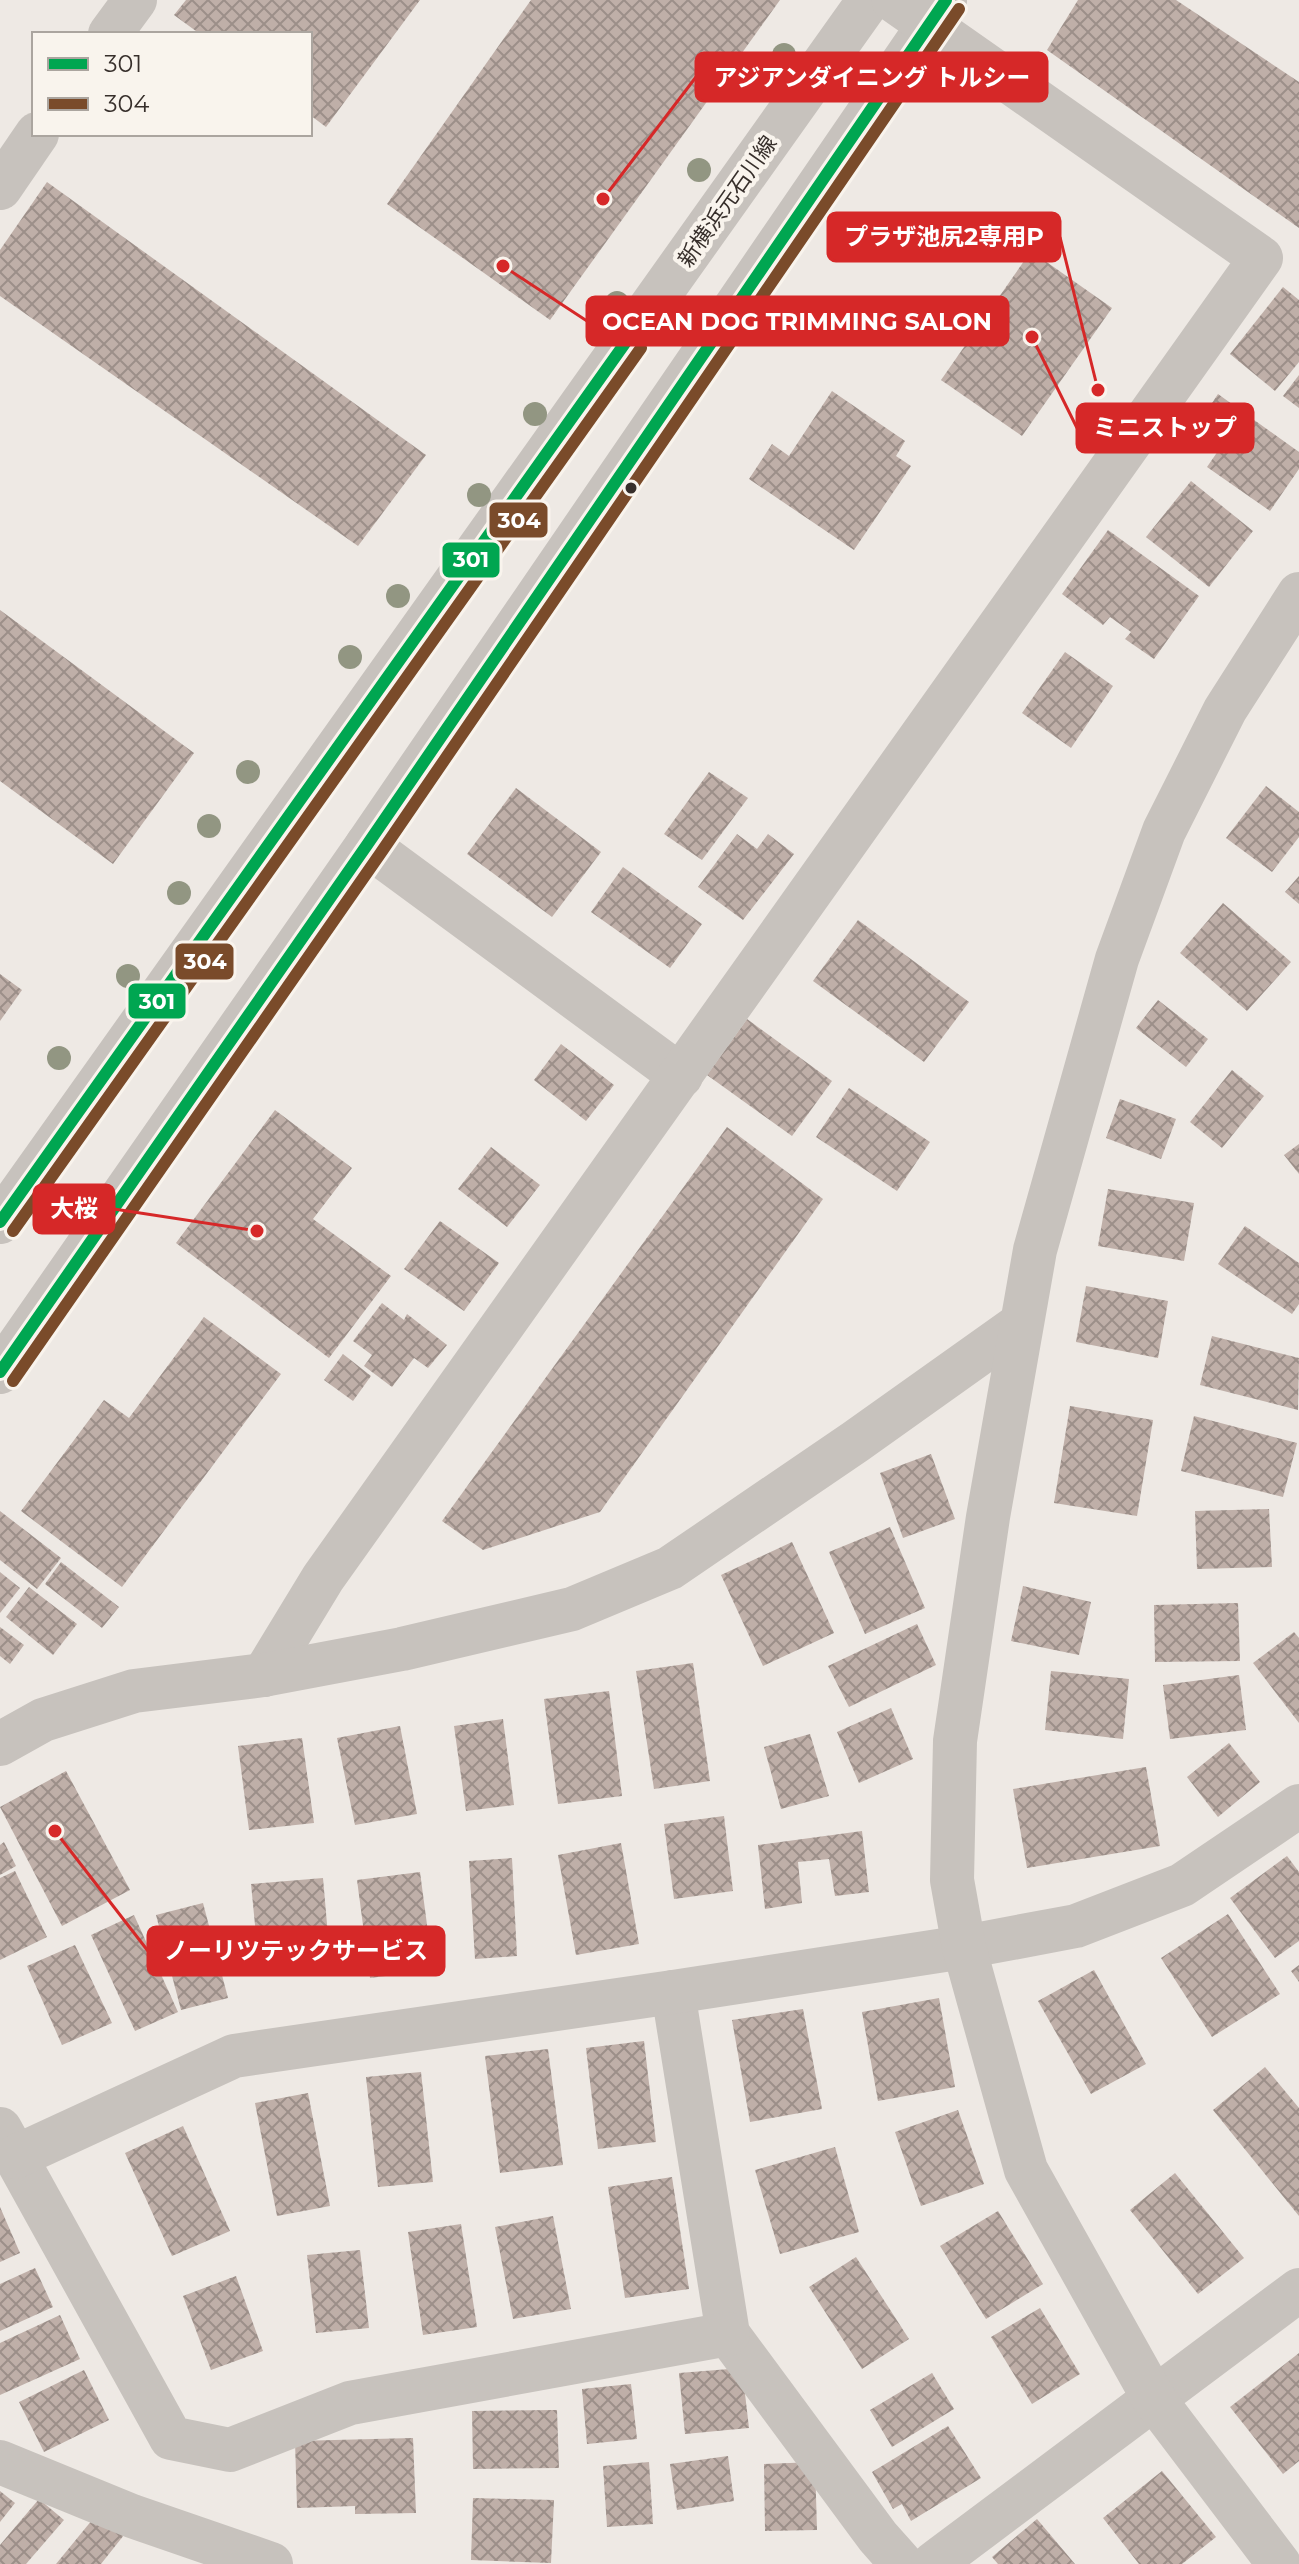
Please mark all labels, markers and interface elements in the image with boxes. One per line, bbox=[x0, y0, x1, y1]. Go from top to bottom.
legend bbox=[32, 32, 312, 136]
text: 301 bbox=[104, 49, 142, 78]
callout: アジアンダイニング トルシー bbox=[696, 53, 1047, 101]
text: アジアンダイニング トルシー bbox=[714, 63, 1030, 92]
text: 304 bbox=[104, 89, 149, 118]
street label: 新横浜元石川線 bbox=[672, 130, 783, 272]
callout: プラザ池尻2専用P bbox=[828, 213, 1060, 261]
text: プラザ池尻2専用P bbox=[844, 222, 1044, 251]
callout: OCEAN DOG TRIMMING SALON bbox=[587, 297, 1008, 345]
text: OCEAN DOG TRIMMING SALON bbox=[602, 307, 992, 336]
callout: ミニストップ bbox=[1077, 404, 1253, 452]
text: ミニストップ bbox=[1093, 413, 1237, 442]
unlabelled marker bbox=[623, 480, 639, 496]
line badge: 304 bbox=[488, 501, 549, 539]
text: 304 bbox=[496, 507, 541, 534]
line badge: 301 bbox=[441, 541, 501, 579]
text: 301 bbox=[452, 546, 489, 573]
line badge: 304 bbox=[174, 942, 235, 981]
text: 304 bbox=[182, 948, 227, 975]
line badge: 301 bbox=[127, 982, 187, 1020]
text: 301 bbox=[138, 988, 175, 1015]
callout: 大桜 bbox=[34, 1185, 114, 1233]
text: 大桜 bbox=[50, 1194, 98, 1223]
callout: ノーリツテックサービス bbox=[148, 1927, 444, 1975]
text: ノーリツテックサービス bbox=[164, 1936, 428, 1965]

